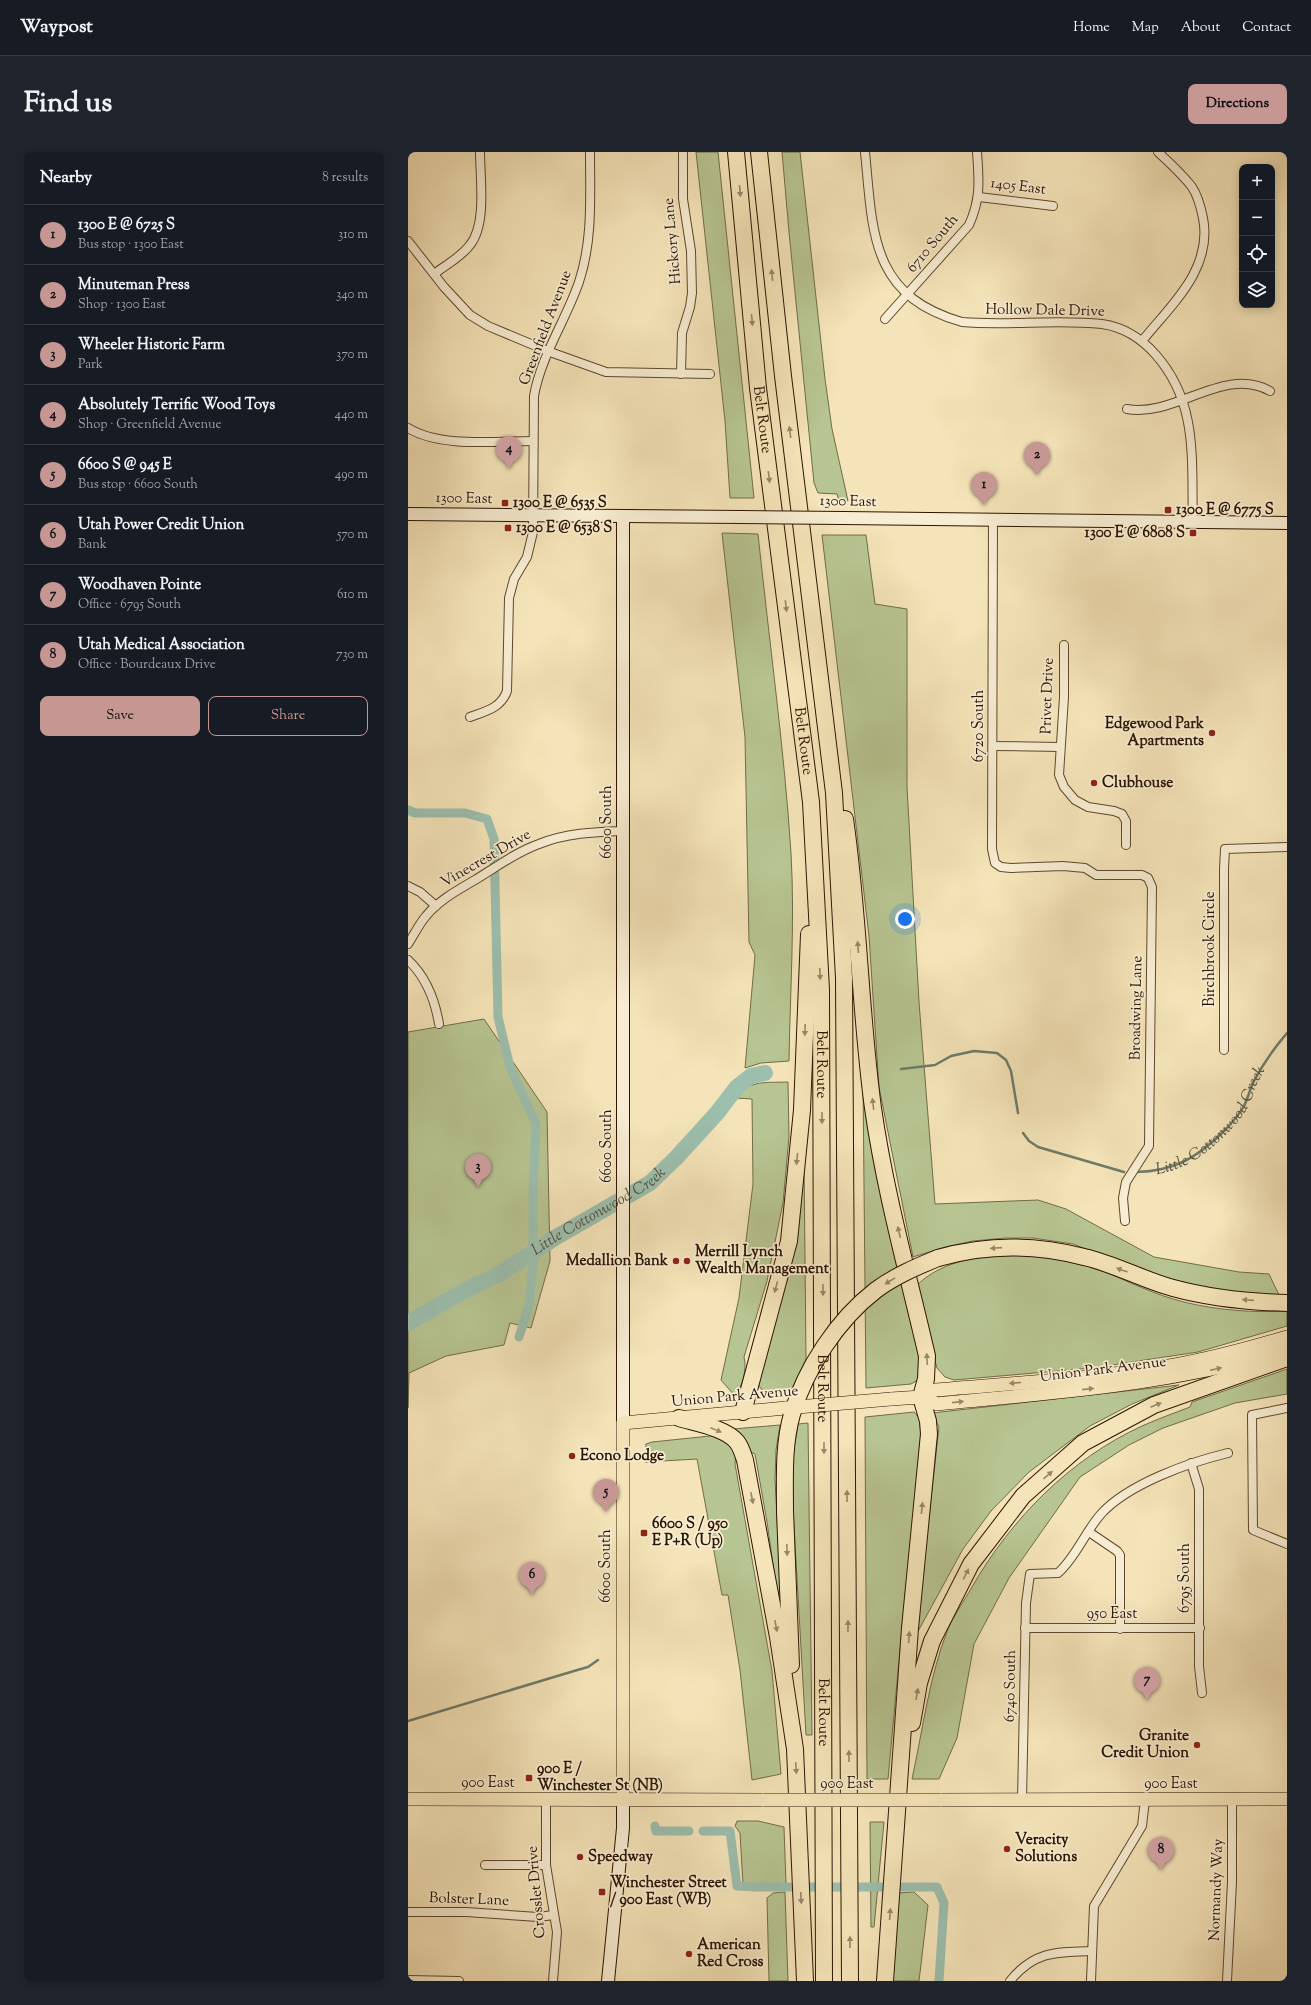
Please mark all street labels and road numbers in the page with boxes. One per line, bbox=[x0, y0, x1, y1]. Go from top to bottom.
street label: 1405 East bbox=[989, 173, 1047, 201]
street label: Hickory Lane bbox=[659, 197, 687, 285]
street label: 6710 South bbox=[902, 210, 964, 278]
street label: Greenfield Avenue bbox=[514, 267, 578, 389]
street label: Hollow Dale Drive bbox=[985, 299, 1105, 323]
street label: Belt Route bbox=[747, 385, 777, 455]
street label: 1300 East bbox=[435, 488, 493, 510]
street label: 1300 East bbox=[819, 491, 877, 513]
street label: Privet Drive bbox=[1036, 657, 1060, 735]
street label: 6720 South bbox=[969, 689, 990, 762]
street label: Belt Route bbox=[788, 706, 818, 776]
street label: 6600 South bbox=[597, 785, 618, 859]
street label: Vinecrest Drive bbox=[437, 825, 535, 893]
street label: Birchbrook Circle bbox=[1200, 891, 1221, 1007]
street label: Broadwing Lane bbox=[1126, 955, 1148, 1061]
street label: Belt Route bbox=[811, 1030, 832, 1098]
street label: 6600 South bbox=[597, 1109, 618, 1183]
street label: Union Park Avenue bbox=[1038, 1352, 1168, 1388]
street label: Belt Route bbox=[812, 1354, 833, 1422]
street label: Union Park Avenue bbox=[671, 1381, 799, 1413]
street label: 6600 South bbox=[596, 1529, 617, 1603]
street label: 6795 South bbox=[1175, 1543, 1196, 1613]
street label: 950 East bbox=[1087, 1604, 1137, 1625]
street label: 6740 South bbox=[1000, 1650, 1022, 1722]
street label: Belt Route bbox=[813, 1678, 834, 1746]
street label: 900 East bbox=[461, 1773, 515, 1794]
street label: 900 East bbox=[820, 1774, 874, 1795]
street label: 900 East bbox=[1144, 1774, 1198, 1795]
street label: Normandy Way bbox=[1205, 1838, 1229, 1942]
street label: Crosslet Drive bbox=[522, 1845, 552, 1939]
street label: Bolster Lane bbox=[429, 1888, 509, 1912]

